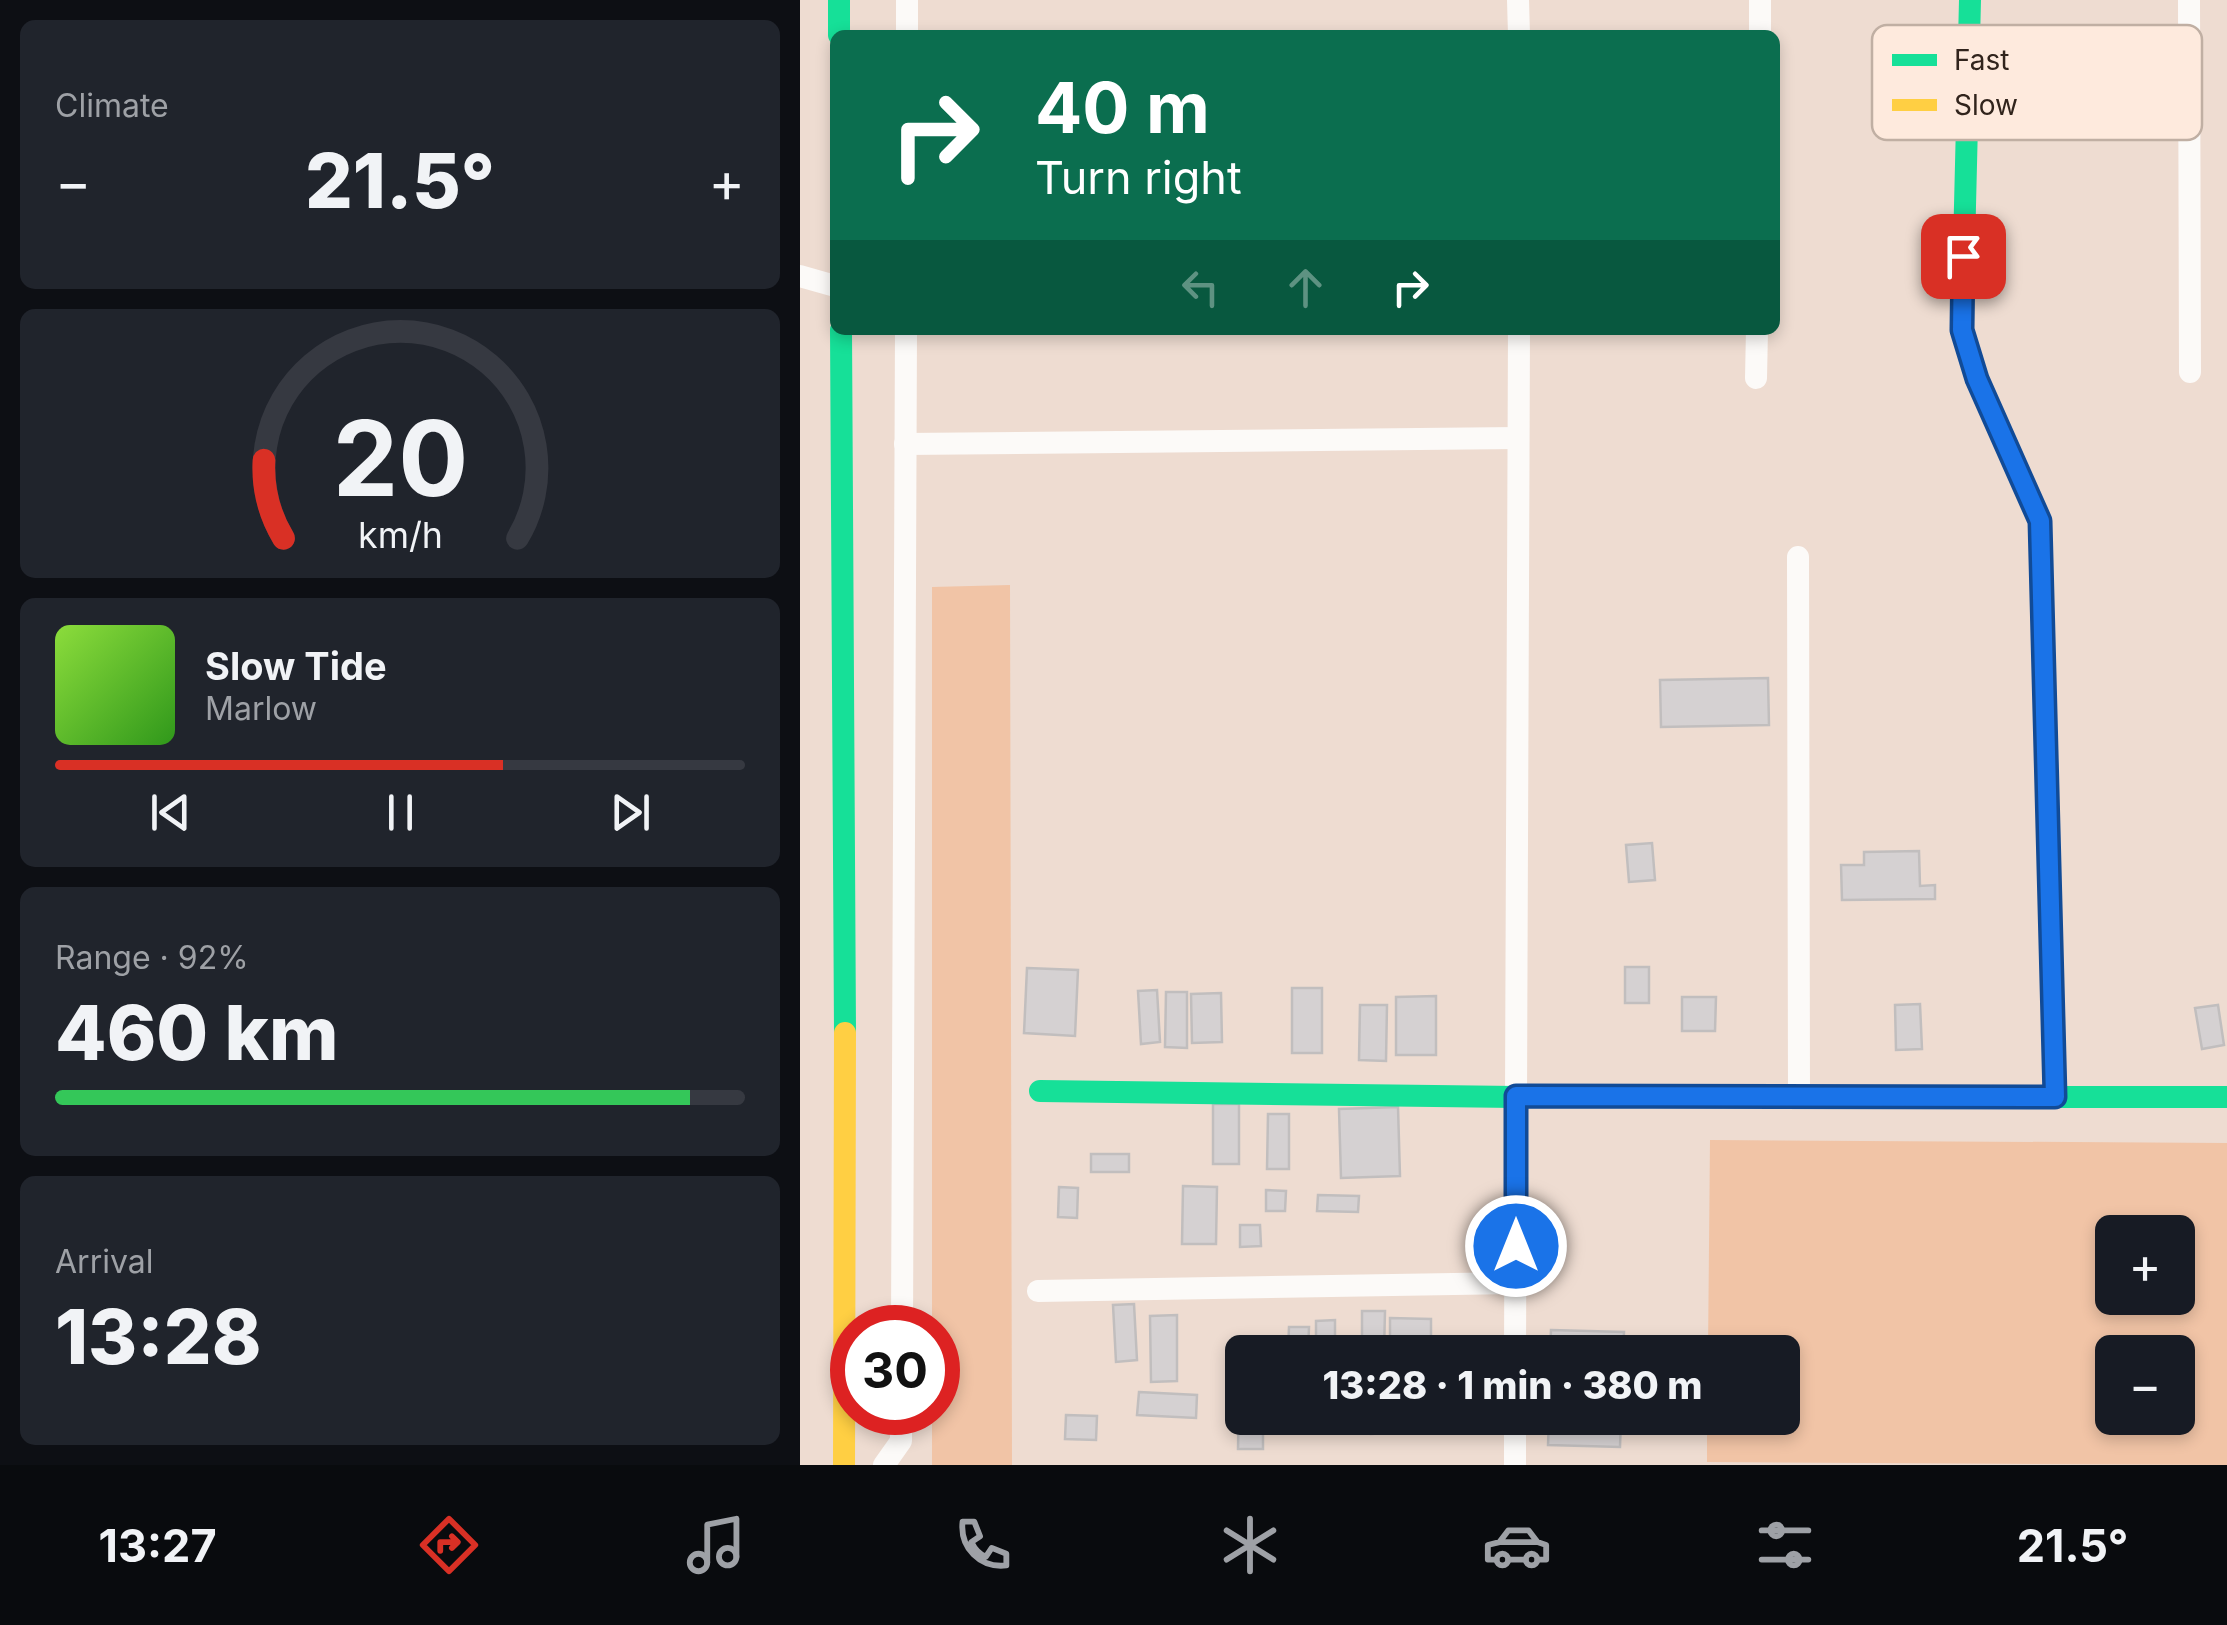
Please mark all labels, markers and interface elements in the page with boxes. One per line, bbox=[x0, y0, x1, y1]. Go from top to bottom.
legend bbox=[1872, 25, 2202, 140]
text: Fast bbox=[1954, 43, 2010, 77]
text: 40 m bbox=[1035, 65, 1210, 150]
icon: right bbox=[870, 70, 1000, 200]
text: Climate bbox=[55, 86, 169, 125]
text: Slow bbox=[1954, 88, 2018, 122]
text: 21.5° bbox=[305, 135, 495, 226]
text: − bbox=[55, 149, 91, 215]
text: + bbox=[709, 149, 745, 215]
text: Turn right bbox=[1035, 150, 1242, 205]
pin bbox=[1921, 214, 2006, 299]
icon: arrive bbox=[1936, 229, 1991, 284]
icon: left bbox=[1173, 260, 1228, 315]
icon: ahead bbox=[1278, 260, 1333, 315]
icon: right bbox=[1383, 260, 1438, 315]
text: 20 bbox=[332, 395, 468, 521]
text: km/h bbox=[358, 513, 442, 557]
text: Slow Tide bbox=[205, 643, 387, 689]
text: Marlow bbox=[205, 689, 317, 728]
icon: previous bbox=[143, 785, 198, 840]
icon: pause bbox=[373, 785, 428, 840]
icon: next bbox=[603, 785, 658, 840]
text: Range · 92% bbox=[55, 938, 249, 977]
text: 460 km bbox=[55, 987, 339, 1078]
position arrow bbox=[1464, 1194, 1568, 1298]
map controls bbox=[2095, 1215, 2195, 1435]
button: + bbox=[2095, 1215, 2195, 1315]
text: Arrival bbox=[55, 1242, 153, 1281]
text: 13:28 bbox=[55, 1291, 261, 1382]
speed limit sign: 30 bbox=[830, 1305, 960, 1435]
button: − bbox=[2095, 1335, 2195, 1435]
text: 13:28 · 1 min · 380 m bbox=[1323, 1362, 1702, 1408]
icon: directions bbox=[414, 1510, 484, 1580]
icon: music bbox=[681, 1510, 751, 1580]
icon: phone bbox=[948, 1510, 1018, 1580]
icon: climate bbox=[1215, 1510, 1285, 1580]
icon: car bbox=[1482, 1510, 1552, 1580]
icon: filters bbox=[1750, 1510, 1820, 1580]
text: 13:27 bbox=[99, 1518, 217, 1573]
text: 21.5° bbox=[2017, 1518, 2128, 1573]

